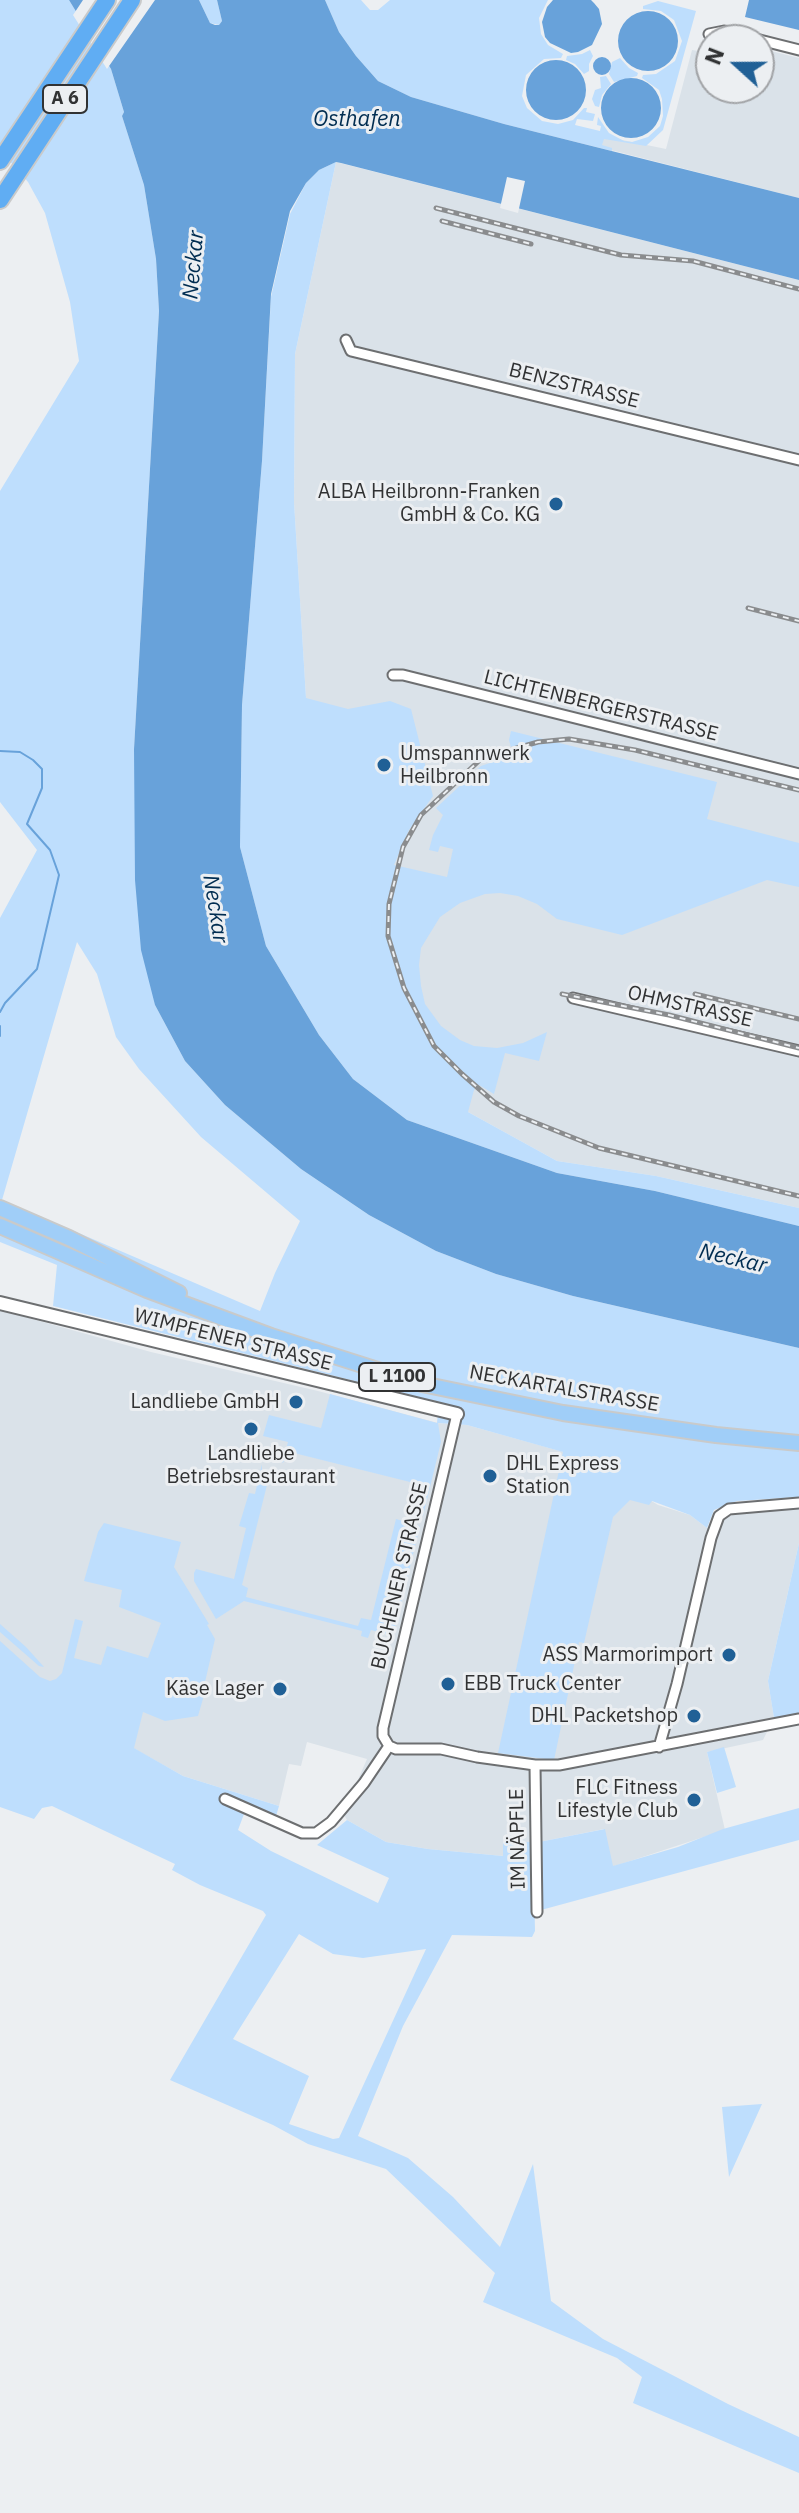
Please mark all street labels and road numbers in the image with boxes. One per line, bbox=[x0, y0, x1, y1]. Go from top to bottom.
road number: A 6 bbox=[43, 85, 87, 113]
street label: BENZSTRASSE bbox=[506, 358, 642, 414]
street label: LICHTENBERGERSTRASSE bbox=[481, 665, 721, 747]
street label: OHMSTRASSE bbox=[625, 981, 755, 1033]
street label: WIMPFENER STRASSE bbox=[131, 1304, 335, 1376]
street label: NECKARTALSTRASSE bbox=[467, 1360, 661, 1418]
road number: L 1100 bbox=[359, 1363, 435, 1391]
street label: BUCHENER STRASSE bbox=[367, 1480, 433, 1672]
street label: IM NÄPFLE bbox=[505, 1788, 531, 1890]

